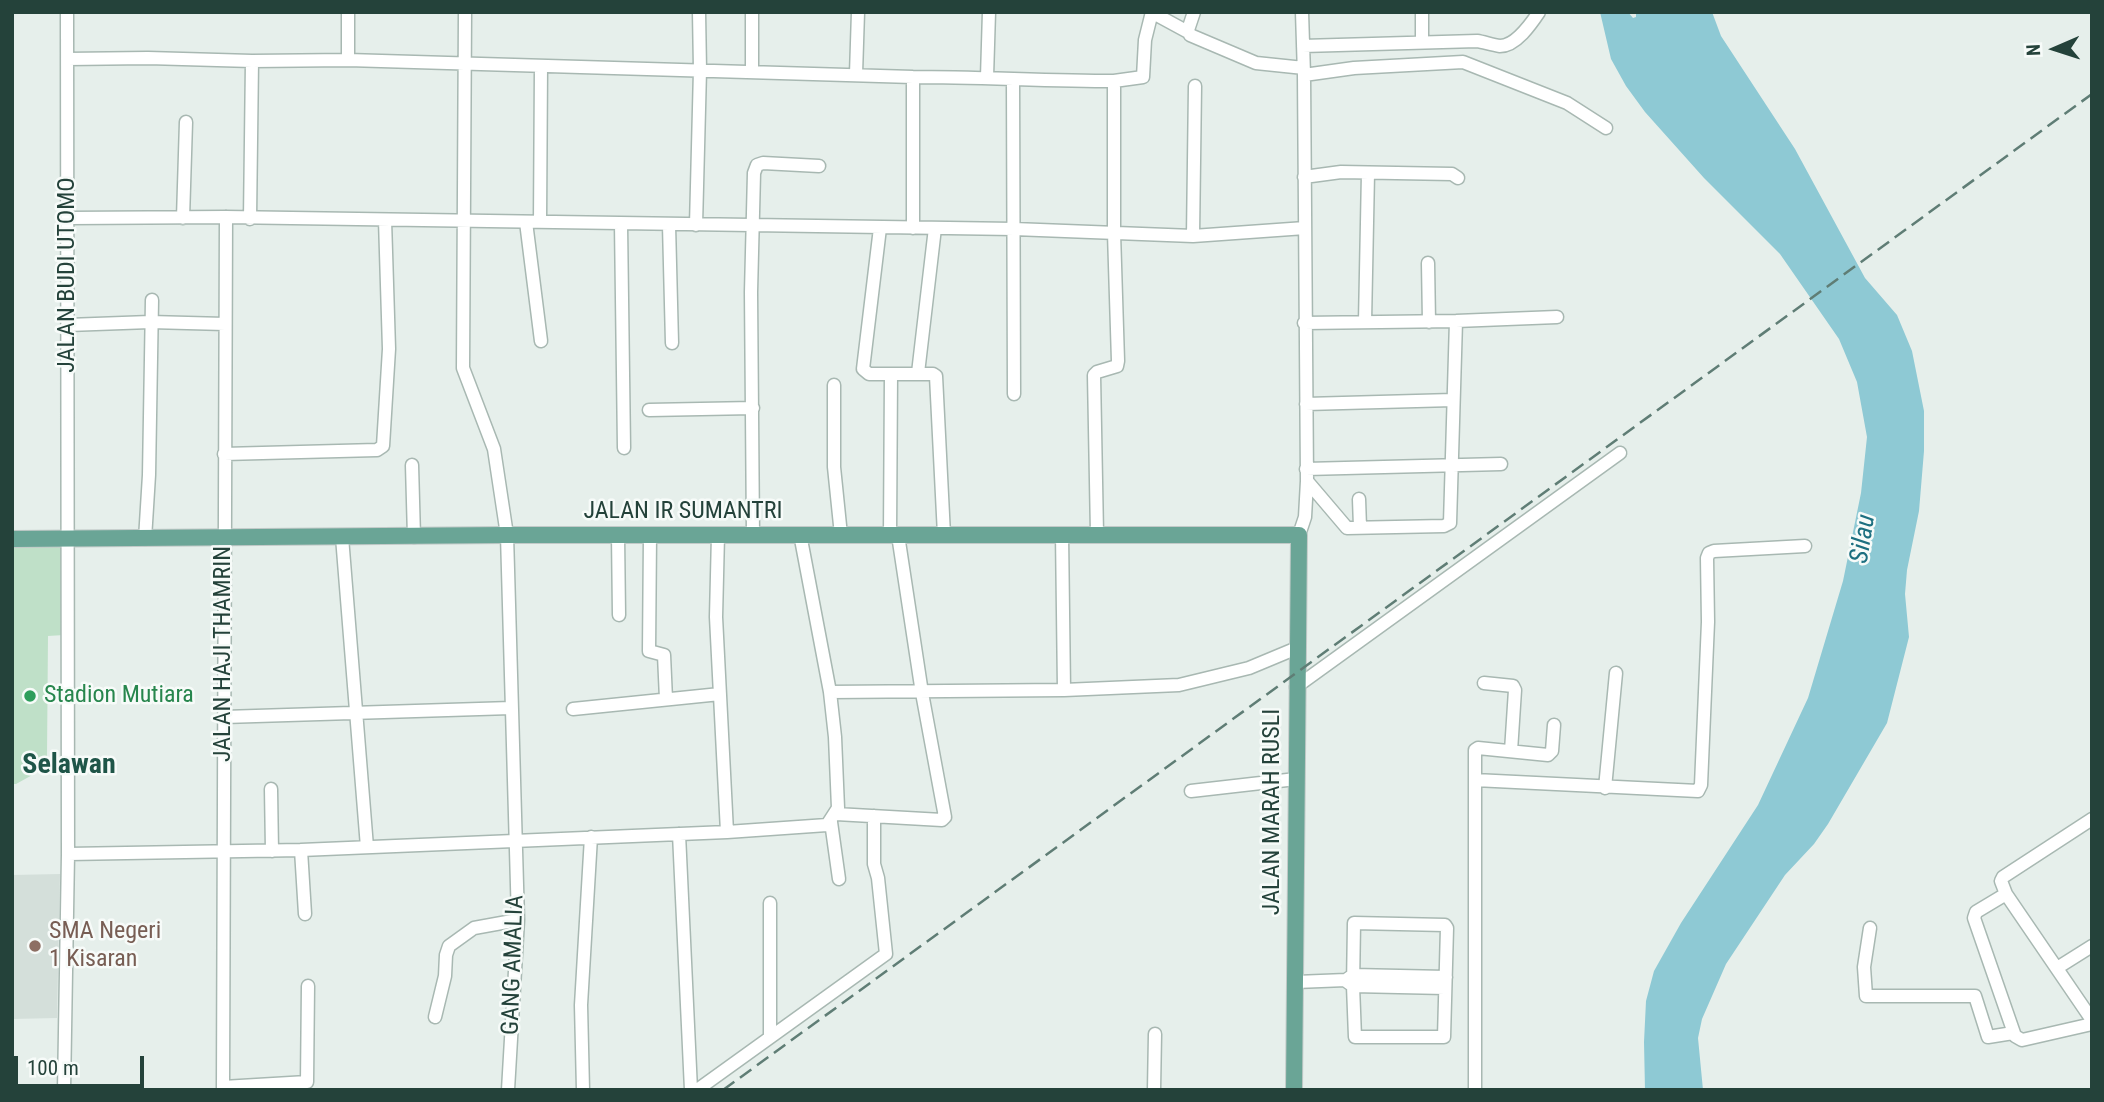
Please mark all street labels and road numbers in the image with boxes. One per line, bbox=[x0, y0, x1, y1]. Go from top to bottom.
street label: JALAN BUDI UTOMO bbox=[54, 177, 82, 373]
street label: JALAN IR SUMANTRI bbox=[583, 498, 783, 526]
street label: JALAN HAJI THAMRIN bbox=[210, 546, 238, 762]
street label: JALAN MARAH RUSLI bbox=[1259, 709, 1287, 915]
street label: GANG AMALIA bbox=[497, 895, 531, 1035]

